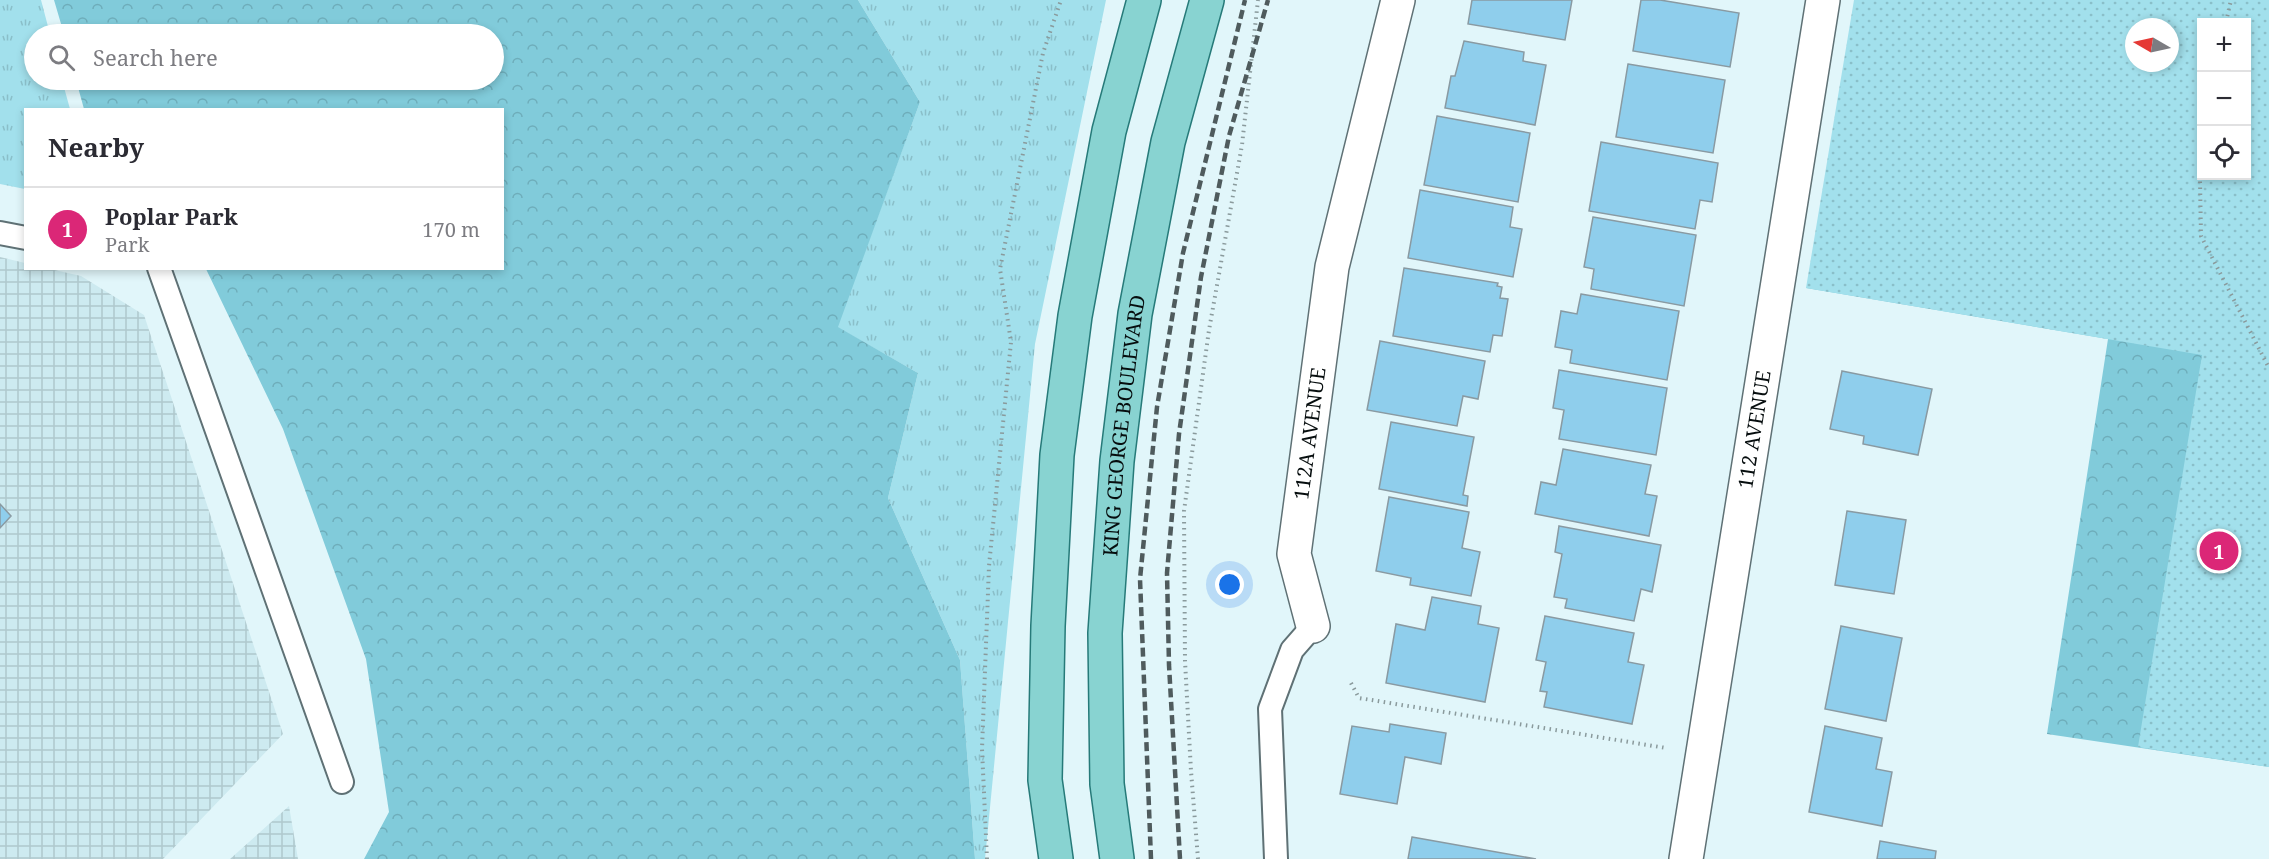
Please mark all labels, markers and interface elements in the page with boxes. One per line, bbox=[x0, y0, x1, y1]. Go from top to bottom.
north arrow bbox=[2125, 18, 2179, 72]
map controls bbox=[2197, 18, 2251, 180]
button: + bbox=[2197, 18, 2251, 72]
search box bbox=[24, 24, 504, 90]
icon: search bbox=[45, 41, 78, 74]
text: Search here bbox=[93, 42, 218, 72]
button: − bbox=[2197, 72, 2251, 126]
button: locate bbox=[2197, 126, 2251, 180]
text: Nearby bbox=[48, 129, 144, 165]
text: Poplar Park bbox=[105, 201, 238, 231]
text: 1 bbox=[62, 216, 73, 243]
text: 170 m bbox=[422, 216, 480, 243]
text: Park bbox=[105, 231, 149, 258]
street label: KING GEORGE BOULEVARD bbox=[1096, 292, 1151, 557]
street label: 112A AVENUE bbox=[1287, 366, 1332, 501]
street label: 112 AVENUE bbox=[1731, 368, 1777, 490]
pin: 1 bbox=[2200, 528, 2238, 574]
your location bbox=[1215, 570, 1244, 599]

